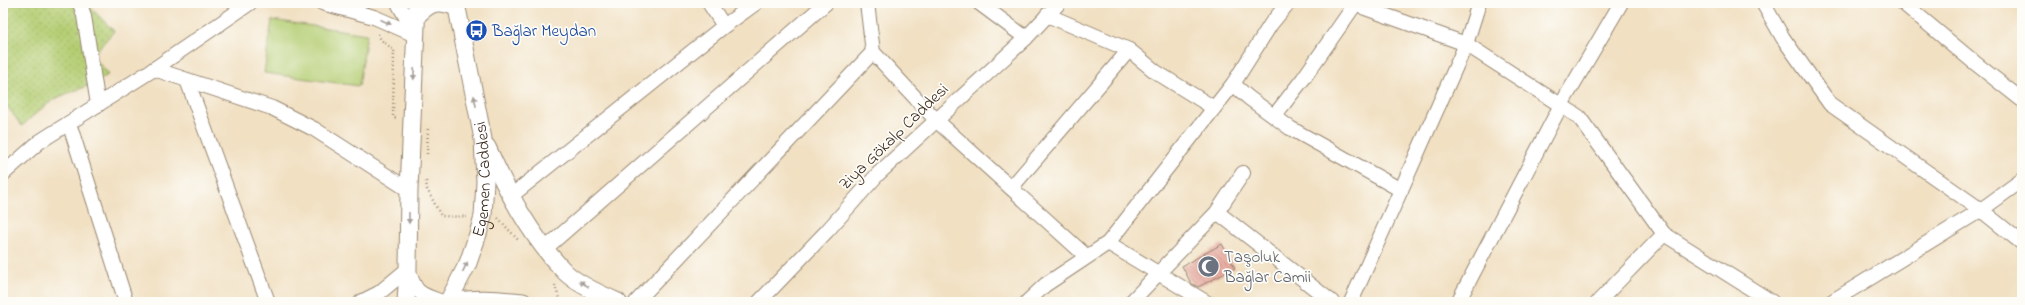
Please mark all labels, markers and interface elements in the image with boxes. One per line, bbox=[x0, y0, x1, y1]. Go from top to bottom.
bus stop icon: Bağlar Meydan bbox=[464, 18, 490, 44]
one-way arrow bbox=[381, 19, 392, 25]
place label: Bağlar Meydan bbox=[491, 19, 596, 46]
one-way arrow bbox=[410, 68, 417, 80]
street label: Ziya Gökalp Caddesi bbox=[833, 78, 955, 197]
one-way arrow bbox=[472, 95, 478, 107]
street label: Egemen Caddesi bbox=[465, 119, 498, 240]
one-way arrow bbox=[405, 212, 412, 224]
place label: Taşoluk Bağlar Camii bbox=[1223, 245, 1311, 292]
mosque icon: Taşoluk Bağlar Camii bbox=[1195, 254, 1221, 280]
one-way arrow bbox=[462, 262, 468, 273]
one-way arrow bbox=[579, 280, 589, 288]

